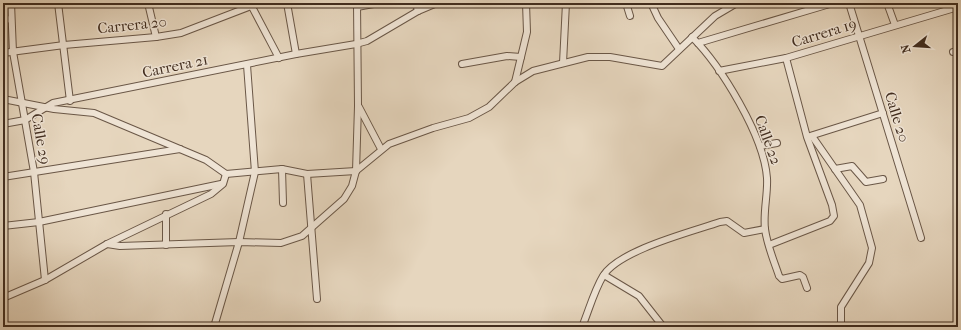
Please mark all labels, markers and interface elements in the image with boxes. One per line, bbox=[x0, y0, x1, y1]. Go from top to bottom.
street label: Carrera 20 bbox=[96, 12, 168, 38]
street label: Carrera 19 bbox=[789, 15, 859, 51]
north arrow bbox=[895, 26, 935, 66]
text: N bbox=[898, 42, 913, 55]
street label: Carrera 21 bbox=[140, 50, 210, 82]
street label: Calle 20 bbox=[881, 90, 913, 144]
street label: Calle 29 bbox=[28, 112, 54, 166]
street label: Calle 22 bbox=[751, 113, 785, 167]

